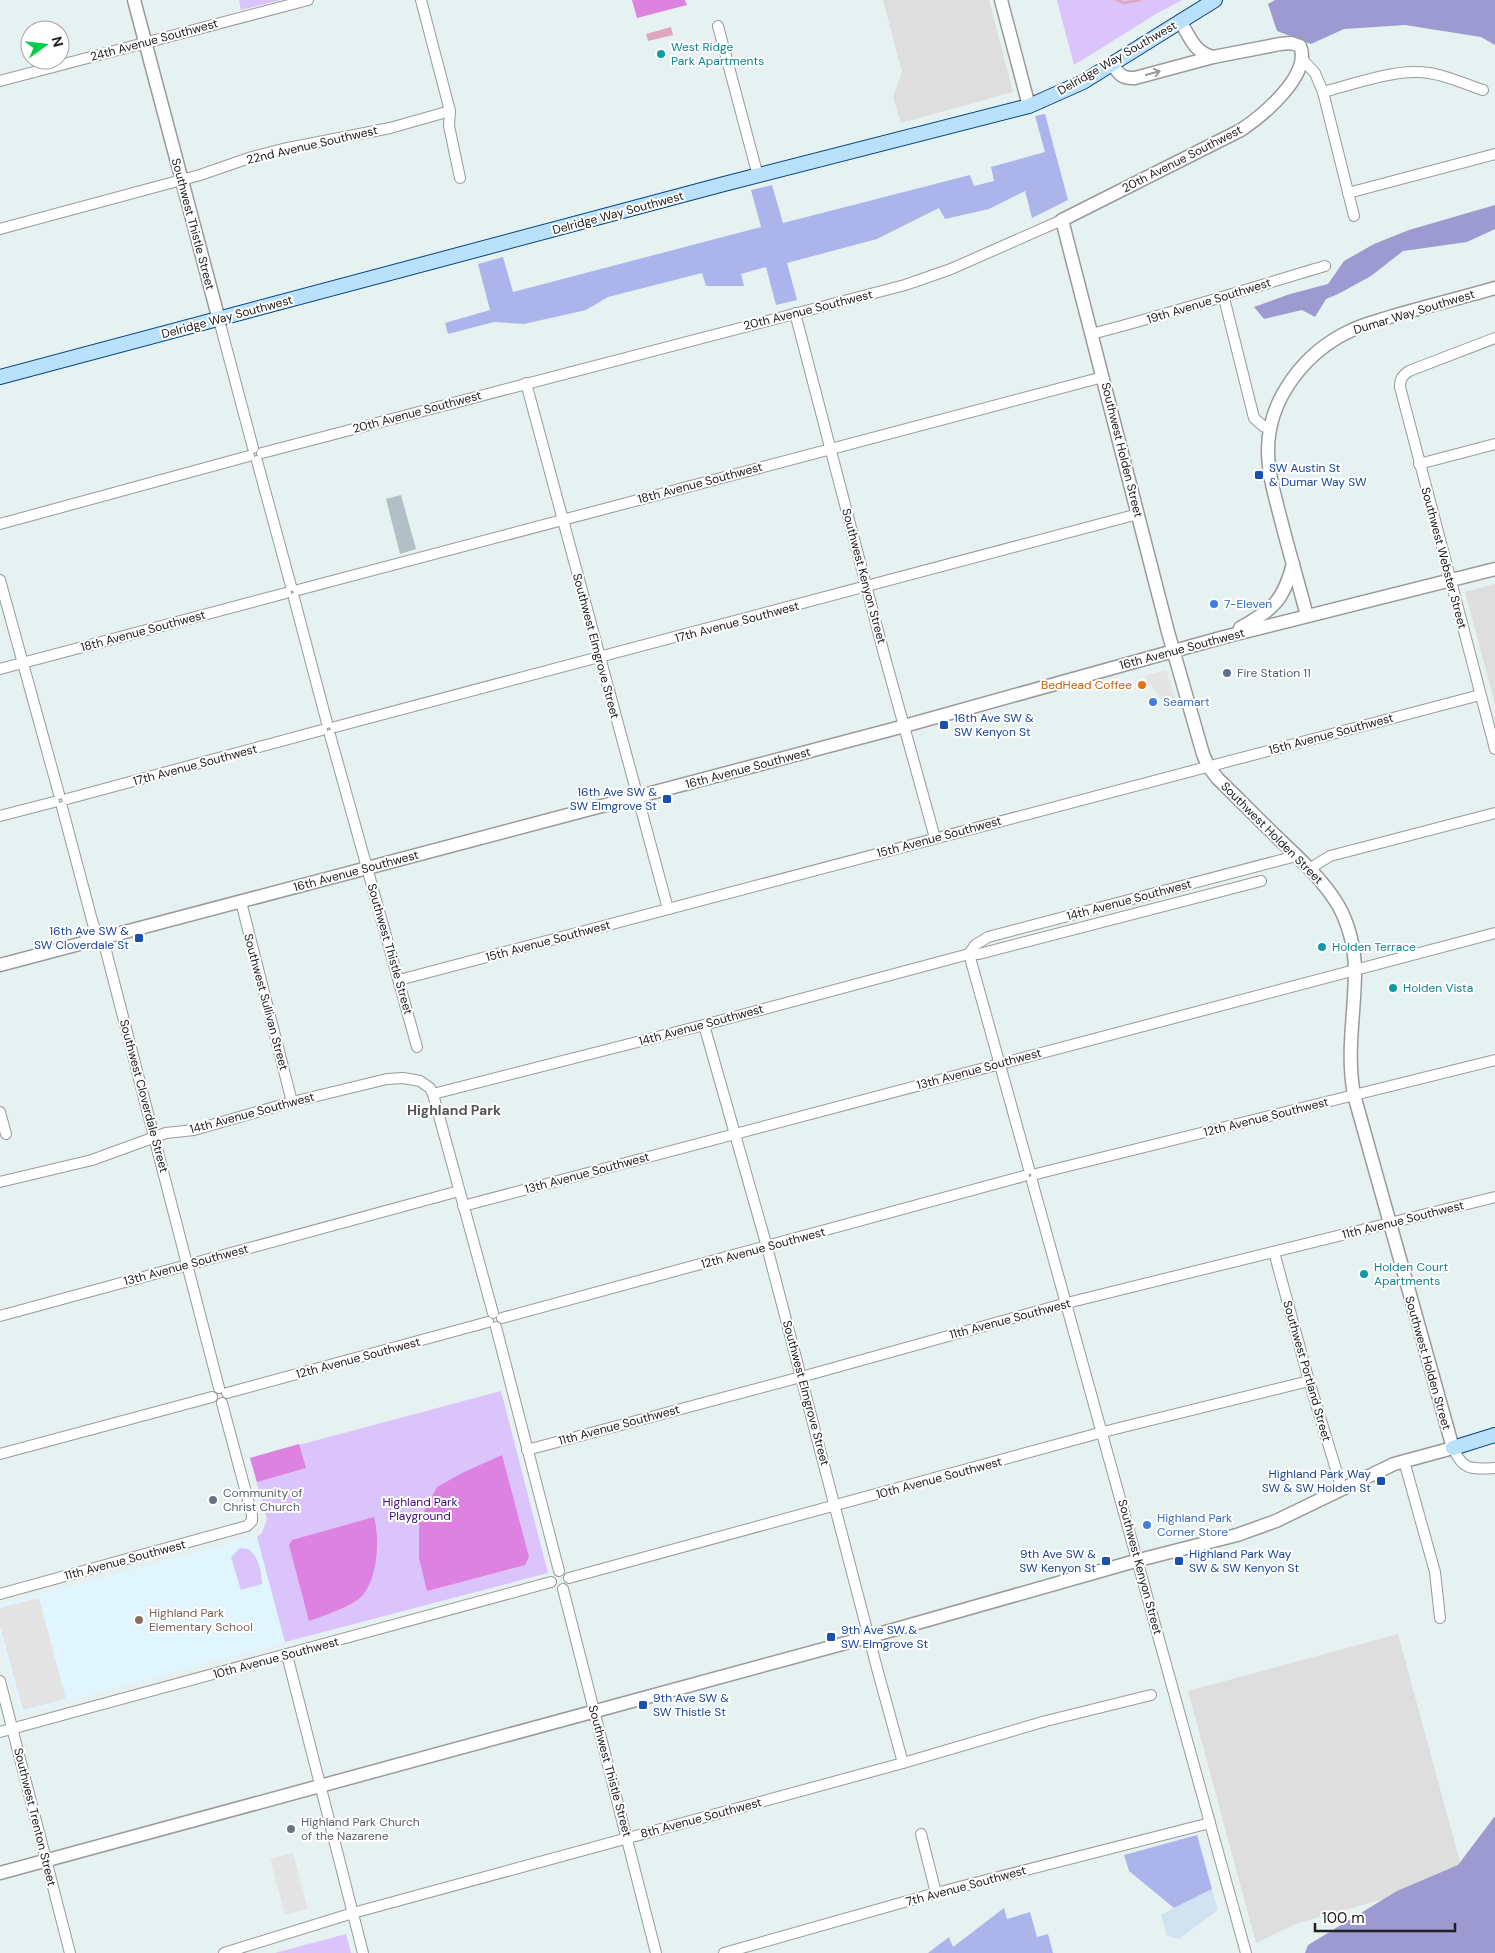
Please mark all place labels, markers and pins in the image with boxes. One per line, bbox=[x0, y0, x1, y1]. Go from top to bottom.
place label: West Ridge Park Apartments bbox=[671, 39, 764, 69]
marker: West Ridge Park Apartments bbox=[655, 48, 667, 60]
place label: SW Austin St & Dumar Way SW bbox=[1269, 460, 1367, 490]
marker: SW Austin St & Dumar Way SW bbox=[1253, 469, 1265, 481]
place label: 7-Eleven bbox=[1224, 596, 1272, 612]
marker: 7-Eleven bbox=[1208, 598, 1220, 610]
place label: Fire Station 11 bbox=[1237, 665, 1311, 681]
marker: Fire Station 11 bbox=[1221, 667, 1233, 679]
place label: BedHead Coffee bbox=[1041, 677, 1132, 693]
marker: BedHead Coffee bbox=[1136, 679, 1148, 691]
place label: Seamart bbox=[1163, 694, 1210, 710]
marker: Seamart bbox=[1147, 696, 1159, 708]
place label: 16th Ave SW & SW Kenyon St bbox=[954, 710, 1034, 740]
marker: 16th Ave SW & SW Kenyon St bbox=[938, 719, 950, 731]
place label: 16th Ave SW & SW Elmgrove St bbox=[570, 784, 657, 814]
marker: 16th Ave SW & SW Elmgrove St bbox=[661, 793, 673, 805]
place label: 16th Ave SW & SW Cloverdale St bbox=[34, 923, 129, 953]
marker: 16th Ave SW & SW Cloverdale St bbox=[133, 932, 145, 944]
place label: Holden Terrace bbox=[1332, 939, 1416, 955]
marker: Holden Terrace bbox=[1316, 941, 1328, 953]
place label: Holden Vista bbox=[1403, 980, 1473, 996]
marker: Holden Vista bbox=[1387, 982, 1399, 994]
place label: Holden Court Apartments bbox=[1374, 1259, 1448, 1289]
marker: Holden Court Apartments bbox=[1358, 1268, 1370, 1280]
place label: Highland Park Way SW & SW Holden St bbox=[1262, 1466, 1371, 1496]
marker: Highland Park Way SW & SW Holden St bbox=[1375, 1475, 1387, 1487]
place label: Community of Christ Church bbox=[223, 1485, 303, 1515]
marker: Community of Christ Church bbox=[207, 1494, 219, 1506]
place label: Highland Park Corner Store bbox=[1157, 1510, 1232, 1540]
marker: Highland Park Corner Store bbox=[1141, 1519, 1153, 1531]
place label: 9th Ave SW & SW Kenyon St bbox=[1019, 1546, 1096, 1576]
place label: Highland Park Way SW & SW Kenyon St bbox=[1189, 1546, 1300, 1576]
marker: 9th Ave SW & SW Kenyon St bbox=[1100, 1555, 1112, 1567]
marker: Highland Park Way SW & SW Kenyon St bbox=[1173, 1555, 1185, 1567]
place label: Highland Park Elementary School bbox=[149, 1605, 253, 1635]
marker: Highland Park Elementary School bbox=[133, 1614, 145, 1626]
place label: 9th Ave SW & SW Elmgrove St bbox=[841, 1622, 928, 1652]
marker: 9th Ave SW & SW Elmgrove St bbox=[825, 1631, 837, 1643]
place label: 9th Ave SW & SW Thistle St bbox=[653, 1690, 729, 1720]
marker: 9th Ave SW & SW Thistle St bbox=[637, 1699, 649, 1711]
place label: Highland Park Church of the Nazarene bbox=[301, 1814, 420, 1844]
marker: Highland Park Church of the Nazarene bbox=[285, 1823, 297, 1835]

